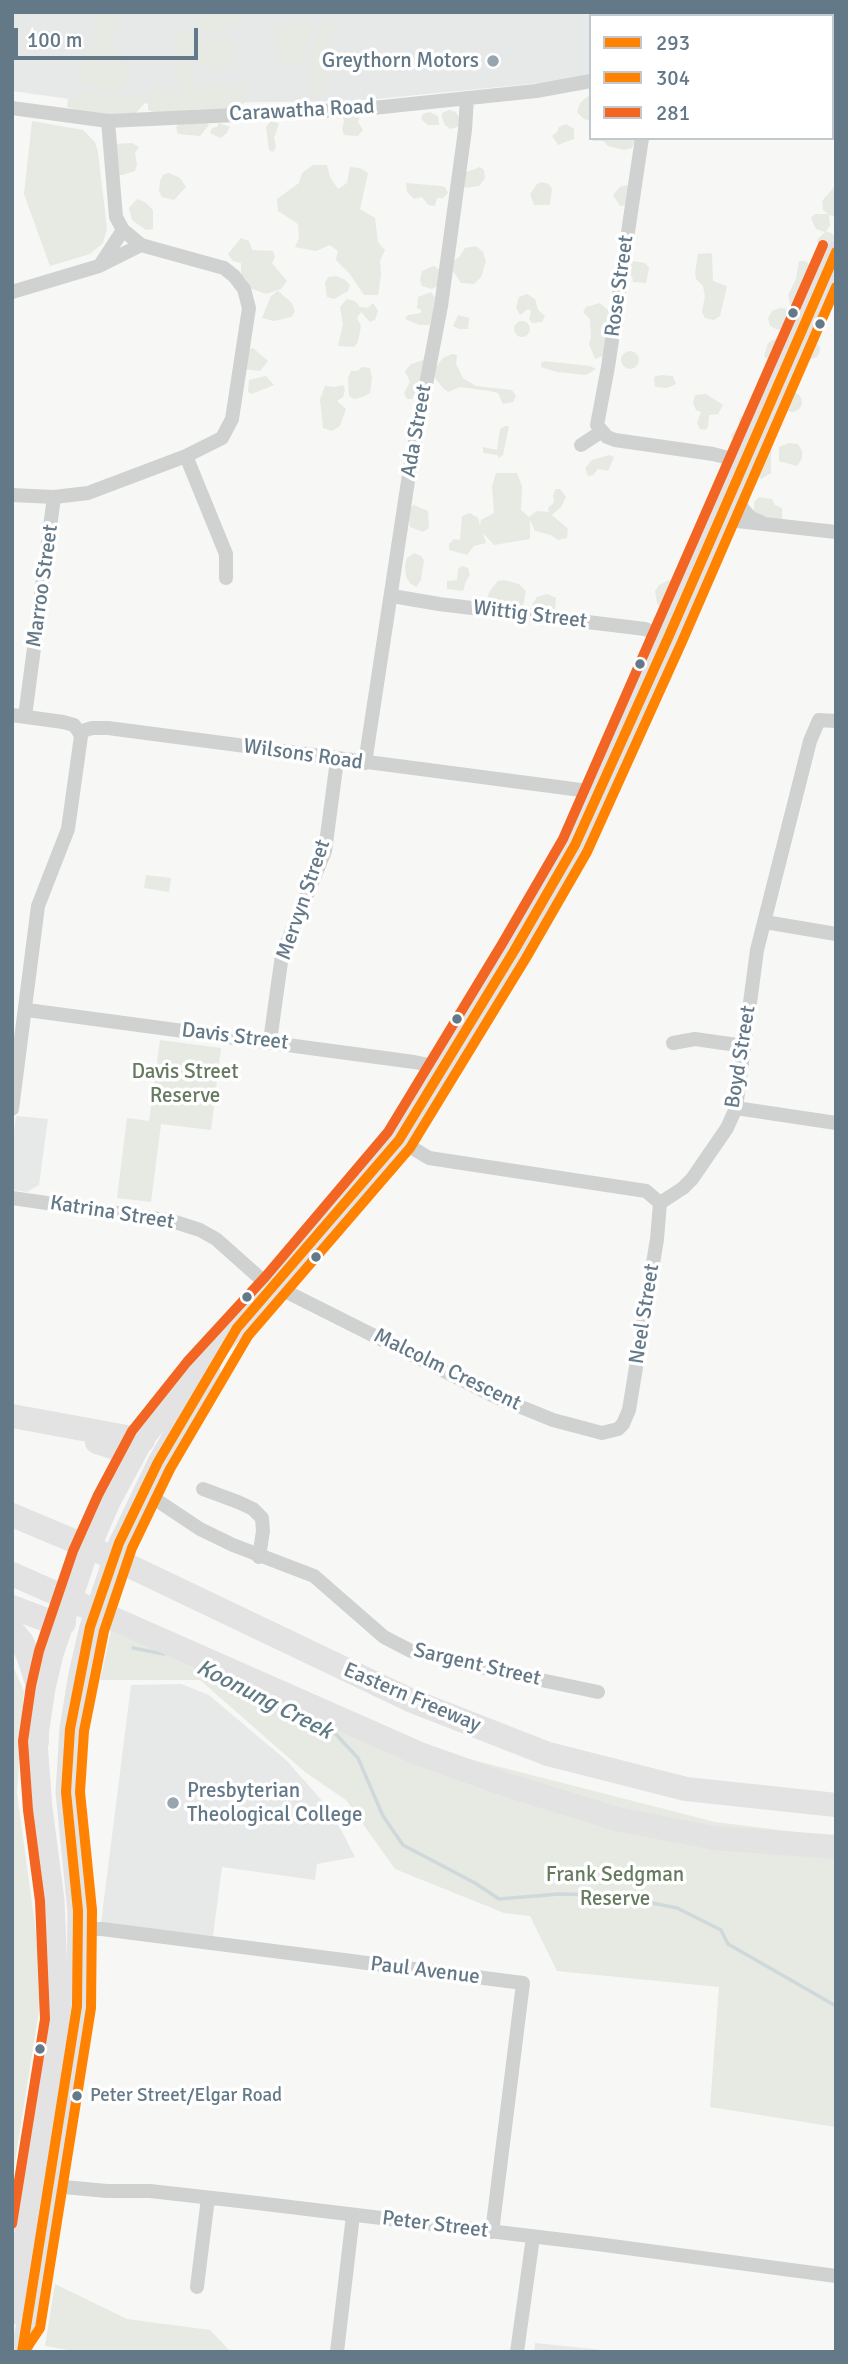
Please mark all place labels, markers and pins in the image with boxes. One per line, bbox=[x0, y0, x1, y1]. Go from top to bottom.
place label: Greythorn Motors bbox=[322, 48, 479, 74]
marker: Greythorn Motors bbox=[485, 53, 501, 69]
unlabelled marker bbox=[786, 306, 800, 320]
unlabelled marker bbox=[813, 317, 827, 331]
unlabelled marker bbox=[633, 657, 647, 671]
unlabelled marker bbox=[450, 1012, 464, 1026]
unlabelled marker bbox=[309, 1250, 323, 1264]
unlabelled marker bbox=[240, 1290, 254, 1304]
place label: Presbyterian Theological College bbox=[187, 1778, 363, 1828]
marker: Presbyterian Theological College bbox=[165, 1795, 181, 1811]
unlabelled marker bbox=[33, 2042, 47, 2056]
place label: Peter Street/Elgar Road bbox=[90, 2085, 282, 2107]
marker: Peter Street/Elgar Road bbox=[70, 2089, 84, 2103]

